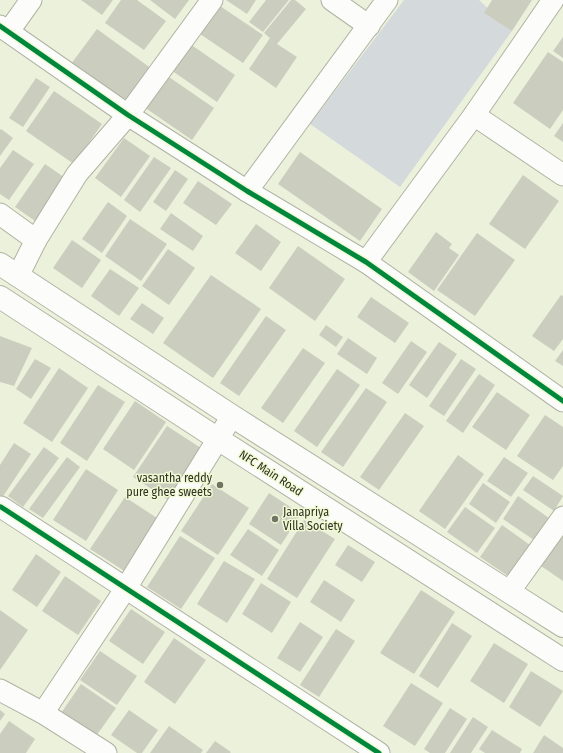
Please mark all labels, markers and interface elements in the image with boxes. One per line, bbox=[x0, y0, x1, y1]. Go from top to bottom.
street label: NFC Main Road bbox=[237, 447, 305, 499]
place label: vasantha reddy pure ghee sweets bbox=[126, 471, 213, 499]
marker: vasantha reddy pure ghee sweets bbox=[215, 480, 225, 490]
place label: Janapriya Villa Society bbox=[283, 505, 343, 533]
marker: Janapriya Villa Society bbox=[270, 514, 280, 524]

